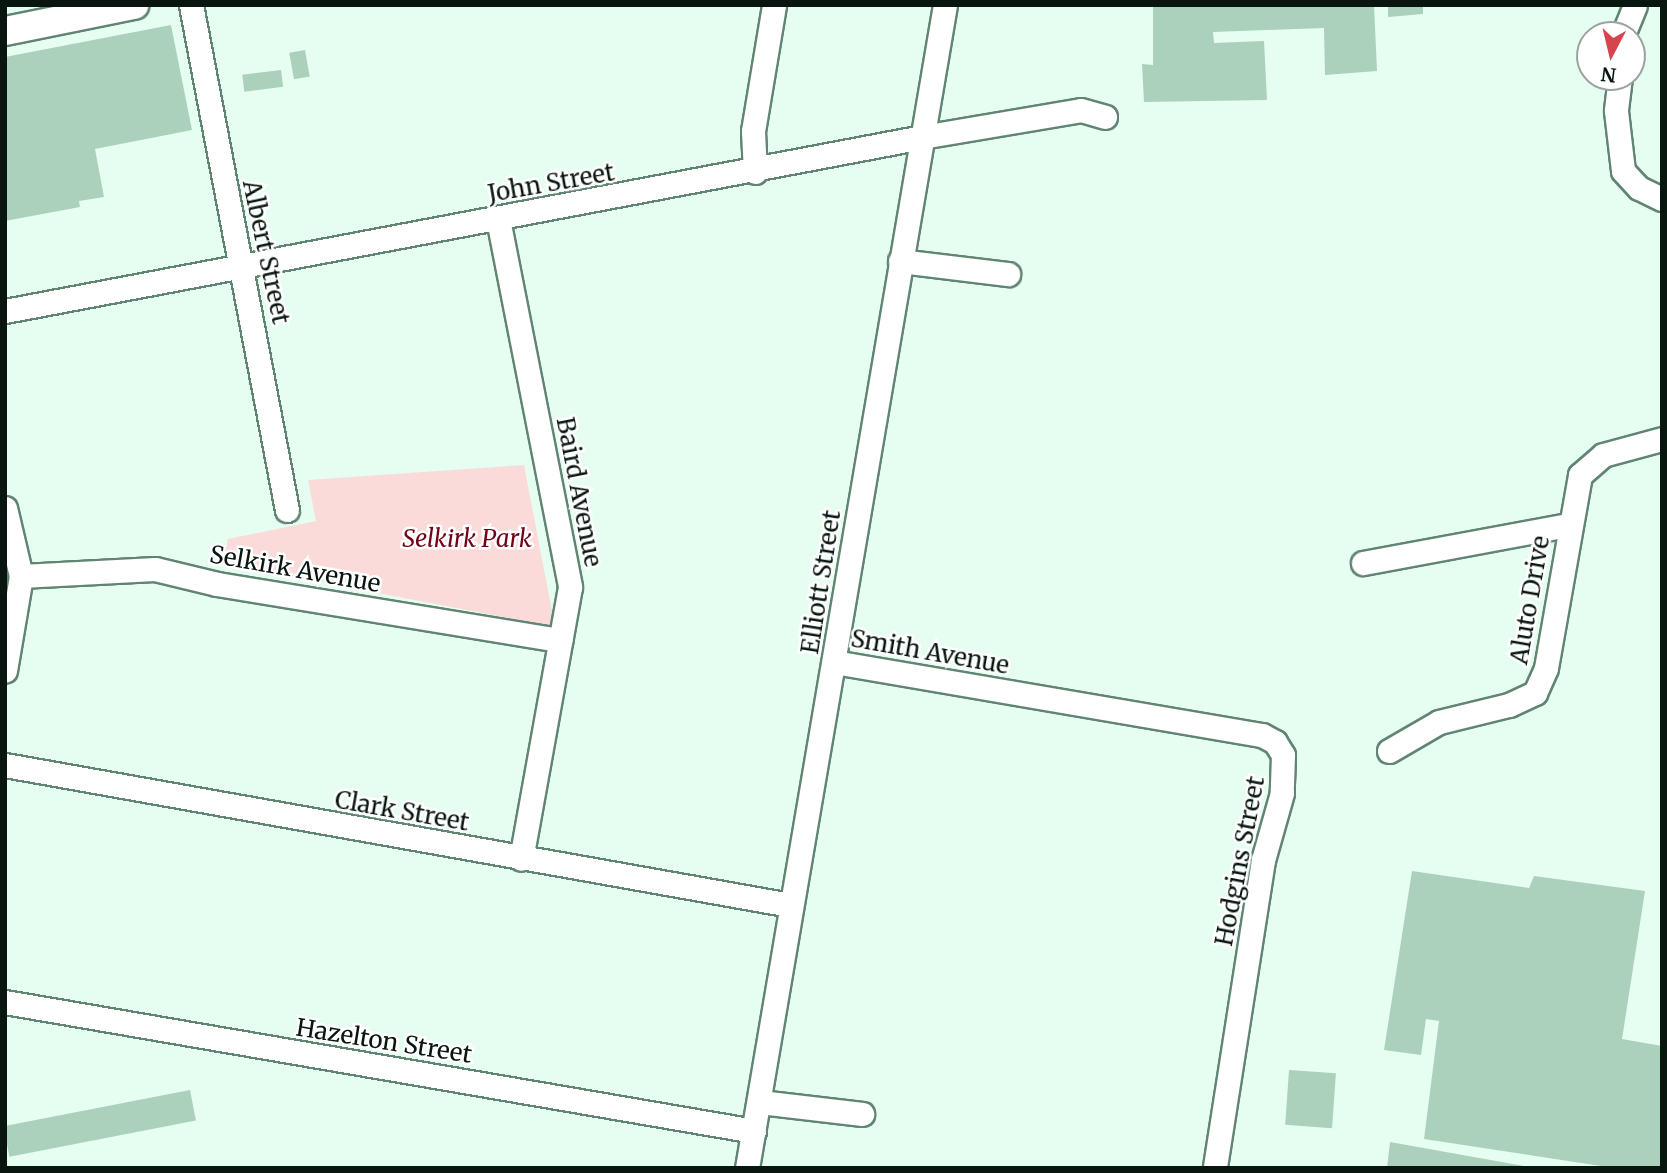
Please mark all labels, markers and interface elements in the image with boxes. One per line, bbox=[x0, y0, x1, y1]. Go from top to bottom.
north arrow bbox=[1576, 21, 1646, 91]
text: N bbox=[1600, 62, 1618, 88]
street label: John Street bbox=[485, 158, 617, 208]
street label: Albert Street bbox=[237, 177, 295, 327]
street label: Baird Avenue bbox=[550, 415, 608, 569]
street label: Elliott Street bbox=[795, 508, 847, 656]
park label: Selkirk Park bbox=[402, 525, 532, 553]
street label: Aluto Drive bbox=[1505, 533, 1555, 667]
street label: Selkirk Avenue bbox=[207, 540, 383, 598]
street label: Smith Avenue bbox=[849, 624, 1011, 680]
street label: Hodgins Street bbox=[1209, 774, 1271, 948]
street label: Clark Street bbox=[333, 785, 471, 837]
street label: Hazelton Street bbox=[294, 1013, 474, 1069]

